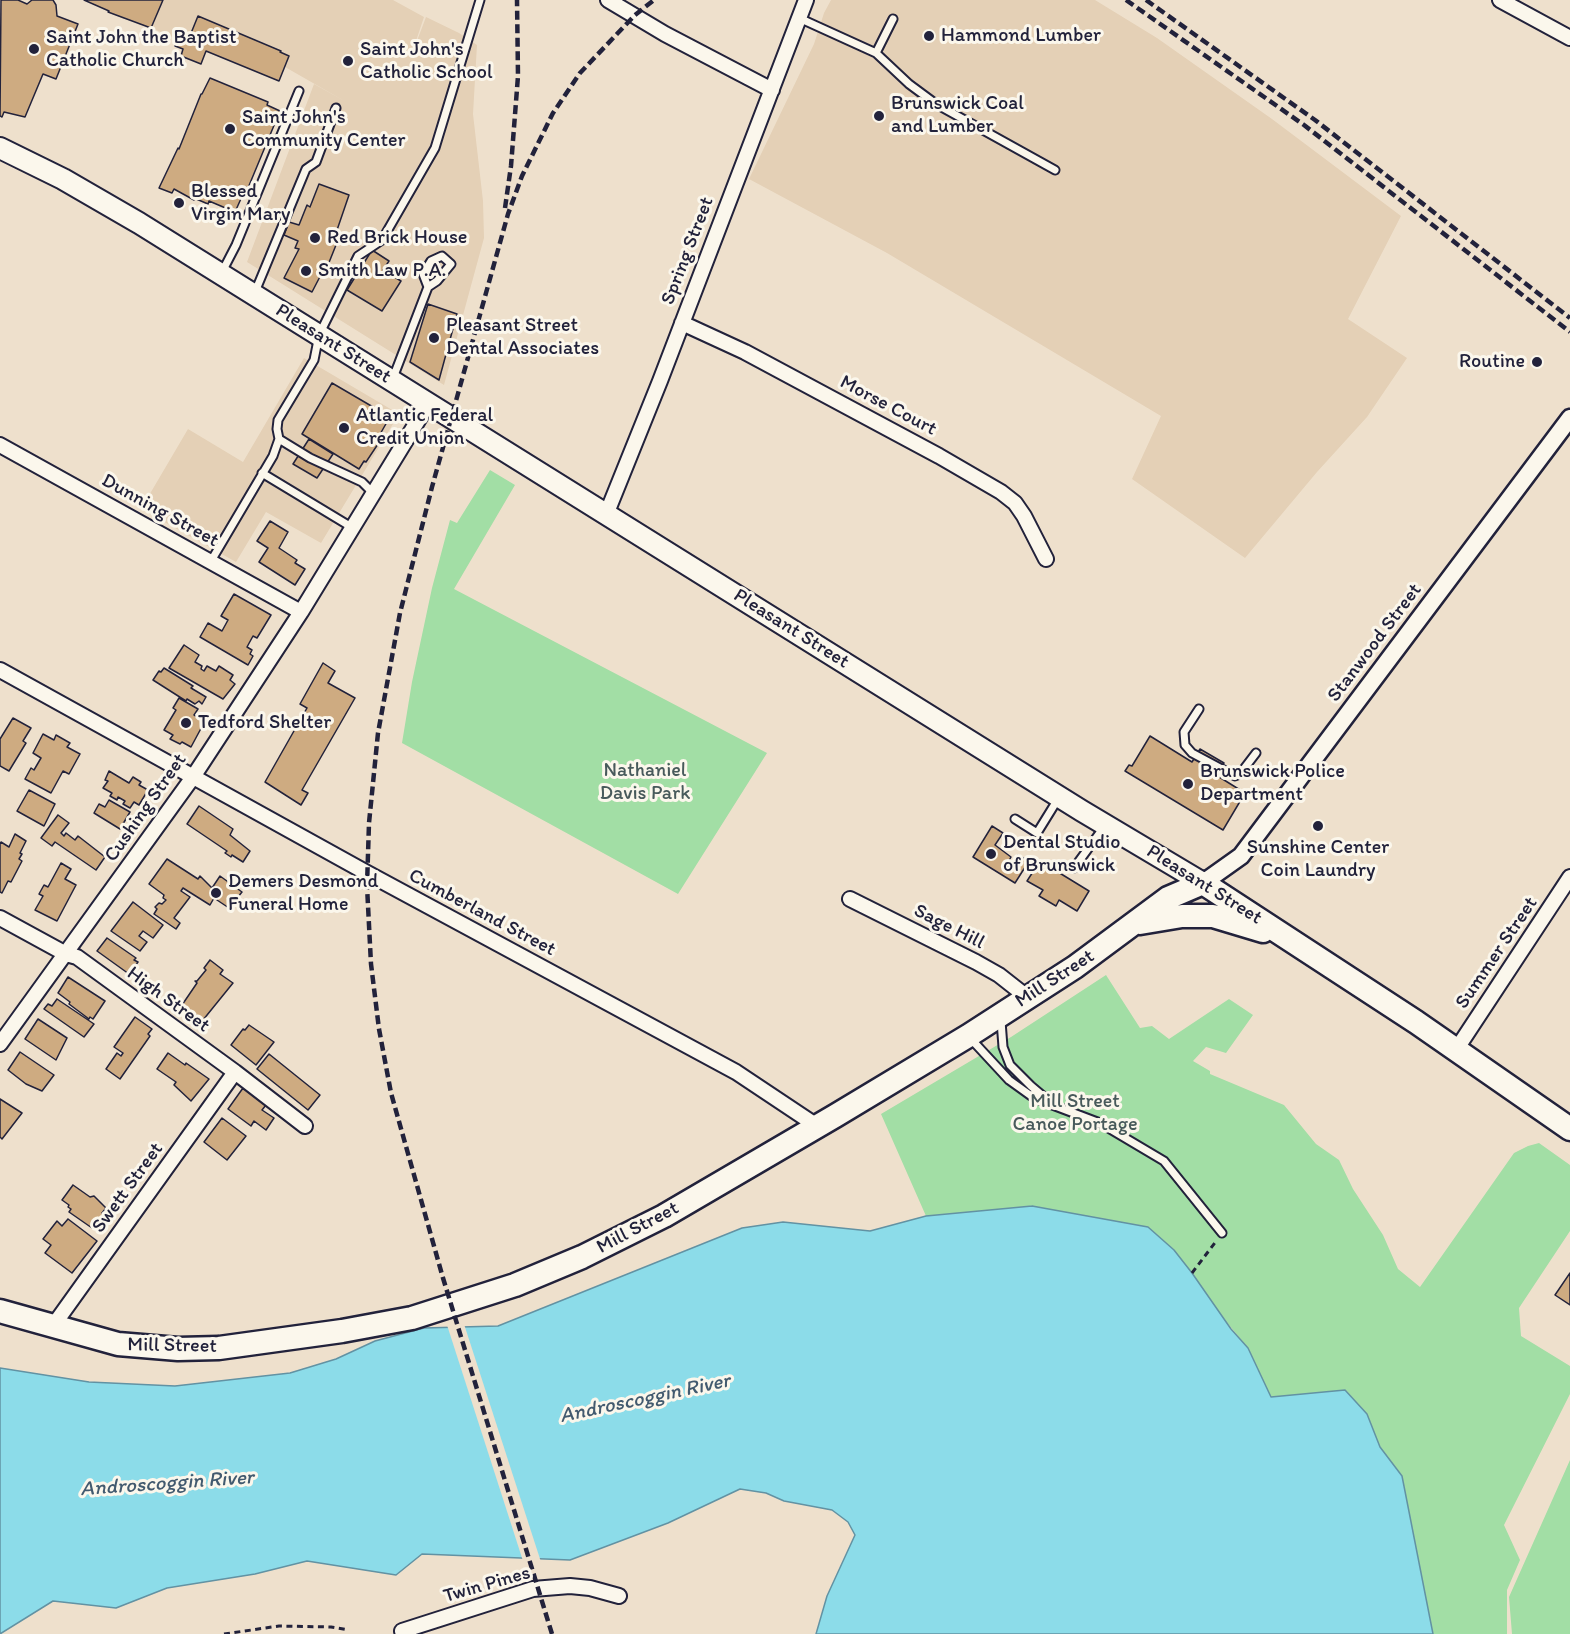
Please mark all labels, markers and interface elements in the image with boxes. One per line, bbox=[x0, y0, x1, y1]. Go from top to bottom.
place label: Hammond Lumber bbox=[941, 24, 1101, 48]
place label: Saint John the Baptist Catholic Church bbox=[46, 26, 236, 73]
marker: Hammond Lumber bbox=[922, 29, 936, 43]
place label: Saint John's Catholic School bbox=[360, 38, 493, 85]
marker: Saint John the Baptist Catholic Church bbox=[27, 42, 41, 56]
marker: Saint John's Catholic School bbox=[341, 54, 355, 68]
place label: Brunswick Coal and Lumber bbox=[891, 92, 1024, 139]
place label: Saint John's Community Center bbox=[242, 106, 405, 153]
marker: Brunswick Coal and Lumber bbox=[872, 109, 886, 123]
marker: Saint John's Community Center bbox=[223, 122, 237, 136]
place label: Blessed Virgin Mary bbox=[191, 180, 290, 227]
street label: Spring Street bbox=[656, 194, 720, 308]
marker: Blessed Virgin Mary bbox=[172, 196, 186, 210]
place label: Red Brick House bbox=[327, 226, 467, 250]
marker: Red Brick House bbox=[308, 231, 322, 245]
place label: Smith Law P.A. bbox=[318, 259, 446, 283]
marker: Smith Law P.A. bbox=[299, 264, 313, 278]
street label: Pleasant Street bbox=[271, 299, 395, 389]
place label: Pleasant Street Dental Associates bbox=[446, 314, 599, 361]
marker: Pleasant Street Dental Associates bbox=[427, 331, 441, 345]
place label: Routine bbox=[1459, 350, 1525, 374]
marker: Routine bbox=[1530, 355, 1544, 369]
street label: Morse Court bbox=[835, 370, 941, 442]
place label: Atlantic Federal Credit Union bbox=[356, 404, 493, 451]
marker: Atlantic Federal Credit Union bbox=[337, 421, 351, 435]
street label: Dunning Street bbox=[97, 469, 223, 553]
street label: Stanwood Street bbox=[1323, 579, 1427, 707]
street label: Pleasant Street bbox=[729, 584, 853, 674]
place label: Tedford Shelter bbox=[198, 711, 331, 735]
marker: Tedford Shelter bbox=[179, 716, 193, 730]
street label: Cushing Street bbox=[100, 749, 192, 867]
park label: Nathaniel Davis Park bbox=[600, 759, 690, 806]
place label: Brunswick Police Department bbox=[1200, 760, 1345, 807]
marker: Brunswick Police Department bbox=[1181, 777, 1195, 791]
marker: Sunshine Center Coin Laundry bbox=[1311, 819, 1325, 833]
place label: Dental Studio of Brunswick bbox=[1003, 831, 1120, 878]
place label: Sunshine Center Coin Laundry bbox=[1247, 836, 1389, 883]
street label: Pleasant Street bbox=[1142, 840, 1266, 930]
marker: Dental Studio of Brunswick bbox=[984, 847, 998, 861]
street label: Cumberland Street bbox=[404, 864, 560, 962]
place label: Demers Desmond Funeral Home bbox=[228, 870, 378, 917]
marker: Demers Desmond Funeral Home bbox=[209, 886, 223, 900]
street label: Summer Street bbox=[1451, 892, 1543, 1014]
street label: Sage Hill bbox=[910, 899, 988, 955]
street label: Mill Street bbox=[1011, 945, 1099, 1013]
street label: High Street bbox=[122, 962, 214, 1038]
park label: Mill Street Canoe Portage bbox=[1012, 1090, 1138, 1137]
street label: Swett Street bbox=[87, 1138, 169, 1238]
street label: Mill Street bbox=[593, 1196, 683, 1260]
street label: Mill Street bbox=[127, 1333, 217, 1359]
water label: Androscoggin River bbox=[557, 1369, 733, 1429]
water label: Androscoggin River bbox=[79, 1465, 255, 1503]
street label: Twin Pines bbox=[441, 1561, 533, 1609]

